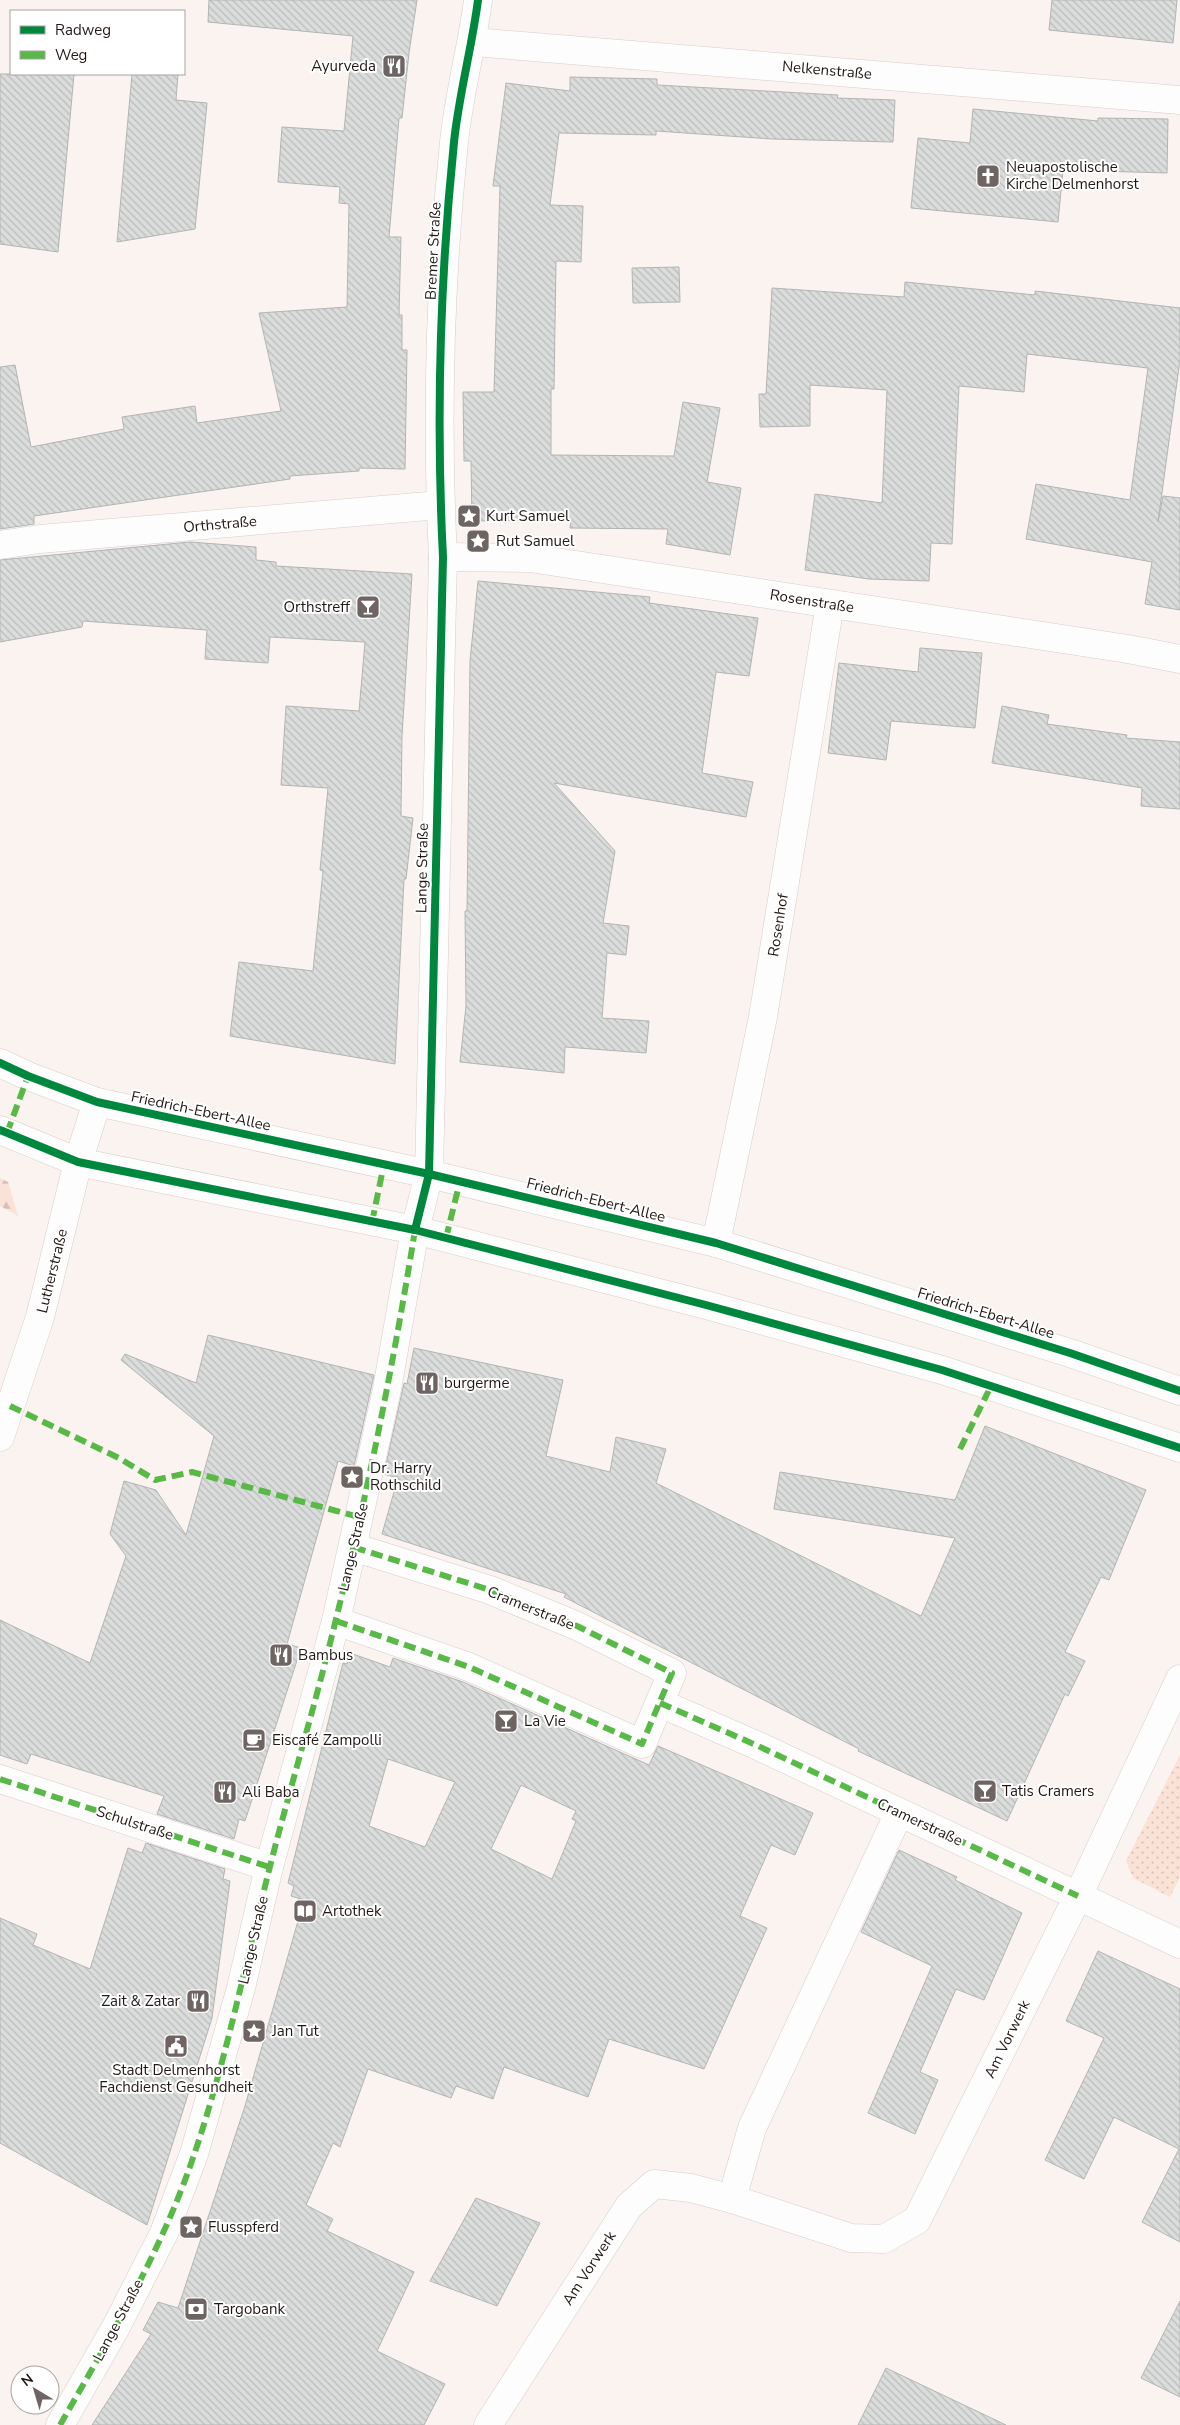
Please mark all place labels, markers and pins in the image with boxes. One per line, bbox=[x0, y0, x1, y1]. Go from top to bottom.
restaurant icon: Ayurveda bbox=[381, 53, 407, 79]
place label: Ayurveda bbox=[311, 56, 376, 76]
place label: Neuapostolische Kirche Delmenhorst bbox=[1006, 157, 1140, 194]
church icon: Neuapostolische Kirche Delmenhorst bbox=[975, 163, 1001, 189]
place icon: Kurt Samuel bbox=[456, 503, 482, 529]
place label: Kurt Samuel bbox=[486, 506, 570, 526]
place icon: Rut Samuel bbox=[465, 528, 491, 554]
place label: Rut Samuel bbox=[496, 531, 575, 551]
bar icon: Orthstreff bbox=[355, 594, 381, 620]
place label: Orthstreff bbox=[284, 597, 351, 617]
restaurant icon: burgerme bbox=[414, 1370, 440, 1396]
place label: burgerme bbox=[444, 1373, 509, 1393]
place label: Dr. Harry Rothschild bbox=[370, 1458, 441, 1495]
place icon: Dr. Harry Rothschild bbox=[339, 1464, 365, 1490]
restaurant icon: Bambus bbox=[268, 1642, 294, 1668]
place label: Bambus bbox=[298, 1645, 353, 1665]
bar icon: La Vie bbox=[493, 1708, 519, 1734]
place label: La Vie bbox=[524, 1711, 566, 1731]
cafe icon: Eiscafé Zampolli bbox=[241, 1727, 267, 1753]
place label: Eiscafé Zampolli bbox=[272, 1730, 382, 1750]
bar icon: Tatis Cramers bbox=[972, 1778, 998, 1804]
restaurant icon: Ali Baba bbox=[212, 1779, 238, 1805]
place label: Tatis Cramers bbox=[1002, 1781, 1094, 1801]
place label: Ali Baba bbox=[242, 1782, 300, 1802]
library icon: Artothek bbox=[292, 1898, 318, 1924]
place label: Artothek bbox=[322, 1901, 382, 1921]
restaurant icon: Zait & Zatar bbox=[185, 1988, 211, 2014]
place label: Zait & Zatar bbox=[101, 1991, 181, 2011]
place icon: Jan Tut bbox=[241, 2018, 267, 2044]
place label: Jan Tut bbox=[271, 2021, 320, 2041]
public building icon: Stadt Delmenhorst Fachdienst Gesundheit bbox=[163, 2033, 189, 2059]
place label: Stadt Delmenhorst Fachdienst Gesundheit bbox=[99, 2060, 253, 2097]
place icon: Flusspferd bbox=[178, 2214, 204, 2240]
place label: Flusspferd bbox=[208, 2217, 279, 2237]
bank icon: Targobank bbox=[183, 2296, 209, 2322]
place label: Targobank bbox=[214, 2299, 285, 2319]

